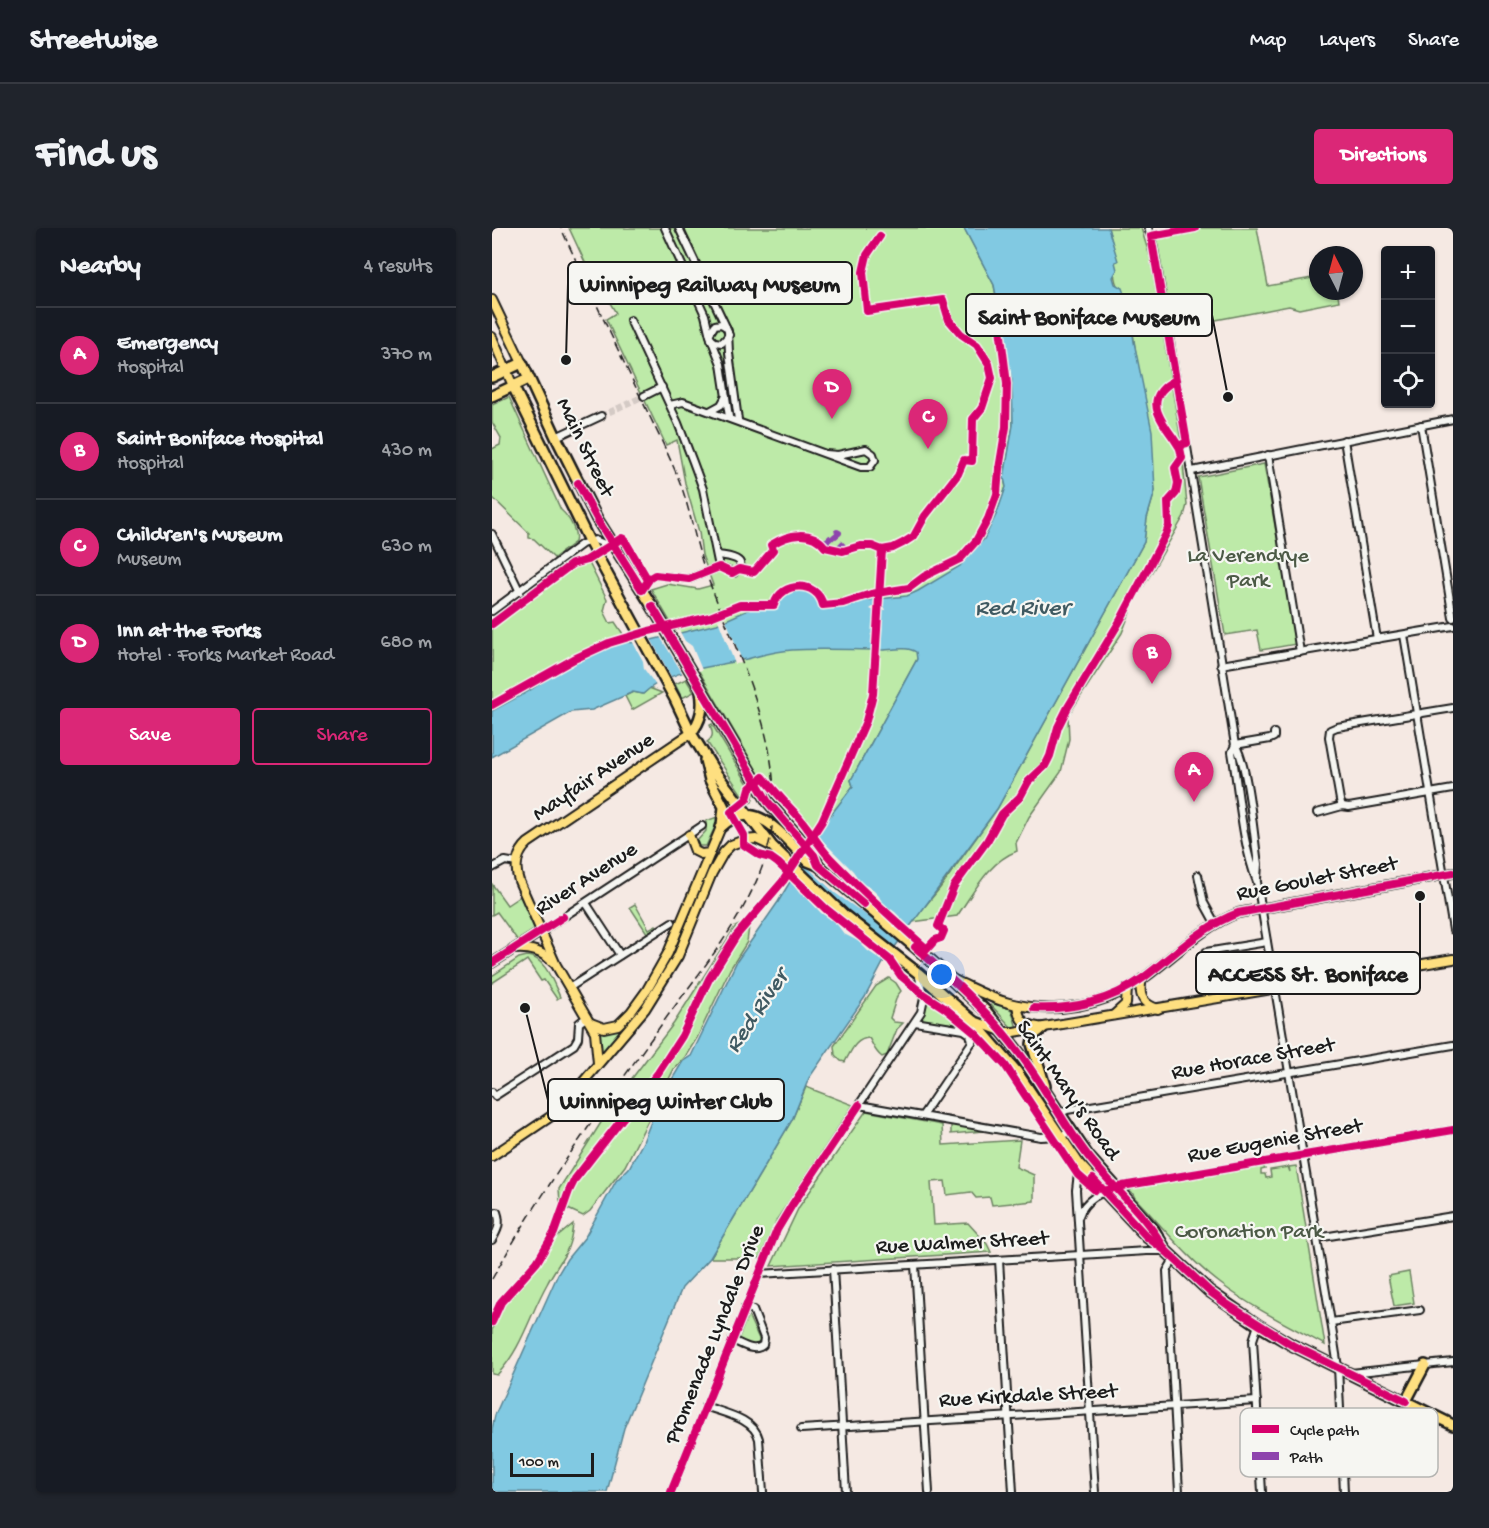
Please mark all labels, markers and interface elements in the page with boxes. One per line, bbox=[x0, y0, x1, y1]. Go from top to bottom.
text: Streetwise bbox=[30, 25, 157, 58]
text: Map bbox=[1250, 29, 1286, 54]
text: Layers bbox=[1319, 29, 1375, 54]
text: Share bbox=[1408, 29, 1459, 54]
button: Directions bbox=[1314, 129, 1453, 184]
text: Find us bbox=[36, 132, 156, 181]
north arrow bbox=[1309, 246, 1363, 300]
map controls bbox=[1381, 246, 1435, 408]
button: + bbox=[1381, 246, 1435, 300]
text: Nearby bbox=[60, 252, 141, 283]
text: 4 results bbox=[364, 256, 432, 279]
callout: Winnipeg Railway Museum bbox=[568, 262, 852, 304]
text: Winnipeg Railway Museum bbox=[579, 272, 840, 301]
callout: Saint Boniface Museum bbox=[966, 294, 1212, 336]
button: − bbox=[1381, 300, 1435, 354]
text: Saint Boniface Museum bbox=[978, 305, 1200, 334]
text: Emergency bbox=[117, 331, 218, 357]
text: A bbox=[74, 344, 85, 367]
text: 370 m bbox=[381, 344, 432, 367]
button: locate bbox=[1381, 354, 1435, 408]
text: Hospital bbox=[117, 357, 184, 380]
pin: D bbox=[812, 370, 852, 419]
street label: Main Street bbox=[549, 394, 620, 503]
pin: C bbox=[908, 400, 948, 449]
text: Saint Boniface Hospital bbox=[117, 427, 323, 453]
text: B bbox=[74, 440, 85, 463]
text: 430 m bbox=[382, 440, 432, 463]
text: Hospital bbox=[117, 453, 184, 476]
text: Children's Museum bbox=[117, 523, 283, 549]
text: C bbox=[74, 536, 85, 559]
text: 630 m bbox=[381, 536, 432, 559]
park label: La Verendrye Park bbox=[1187, 544, 1309, 595]
text: Museum bbox=[117, 549, 182, 572]
water label: Red River bbox=[975, 595, 1073, 624]
text: Inn at the Forks bbox=[117, 619, 261, 645]
text: D bbox=[73, 632, 86, 655]
text: 680 m bbox=[381, 632, 432, 655]
pin: B bbox=[1132, 634, 1172, 684]
text: Hotel · Forks Market Road bbox=[117, 645, 334, 668]
button: Save bbox=[60, 708, 240, 765]
button: Share bbox=[252, 708, 432, 765]
street label: Mayfair Avenue bbox=[528, 727, 660, 828]
pin: A bbox=[1174, 752, 1214, 802]
street label: River Avenue bbox=[531, 837, 643, 923]
street label: Rue Goulet Street bbox=[1234, 851, 1402, 908]
callout: ACCESS St. Boniface bbox=[1196, 952, 1420, 994]
your location bbox=[927, 960, 956, 989]
water label: Red River bbox=[720, 961, 799, 1059]
text: ACCESS St. Boniface bbox=[1207, 962, 1409, 991]
street label: Saint Mary's Road bbox=[1009, 1016, 1126, 1168]
street label: Rue Horace Street bbox=[1169, 1033, 1339, 1087]
callout: Winnipeg Winter Club bbox=[548, 1079, 784, 1121]
text: Winnipeg Winter Club bbox=[559, 1089, 773, 1118]
street label: Rue Eugenie Street bbox=[1186, 1113, 1366, 1170]
park label: Coronation Park bbox=[1175, 1220, 1325, 1246]
street label: Promenade Lyndale Drive bbox=[660, 1221, 772, 1449]
street label: Rue Walmer Street bbox=[875, 1226, 1051, 1262]
street label: Rue Kirkdale Street bbox=[938, 1379, 1120, 1415]
legend bbox=[1240, 1408, 1438, 1477]
text: Cycle path bbox=[1290, 1423, 1360, 1442]
scale bar bbox=[510, 1450, 594, 1478]
text: Path bbox=[1289, 1450, 1323, 1469]
text: 100 m bbox=[519, 1454, 559, 1473]

